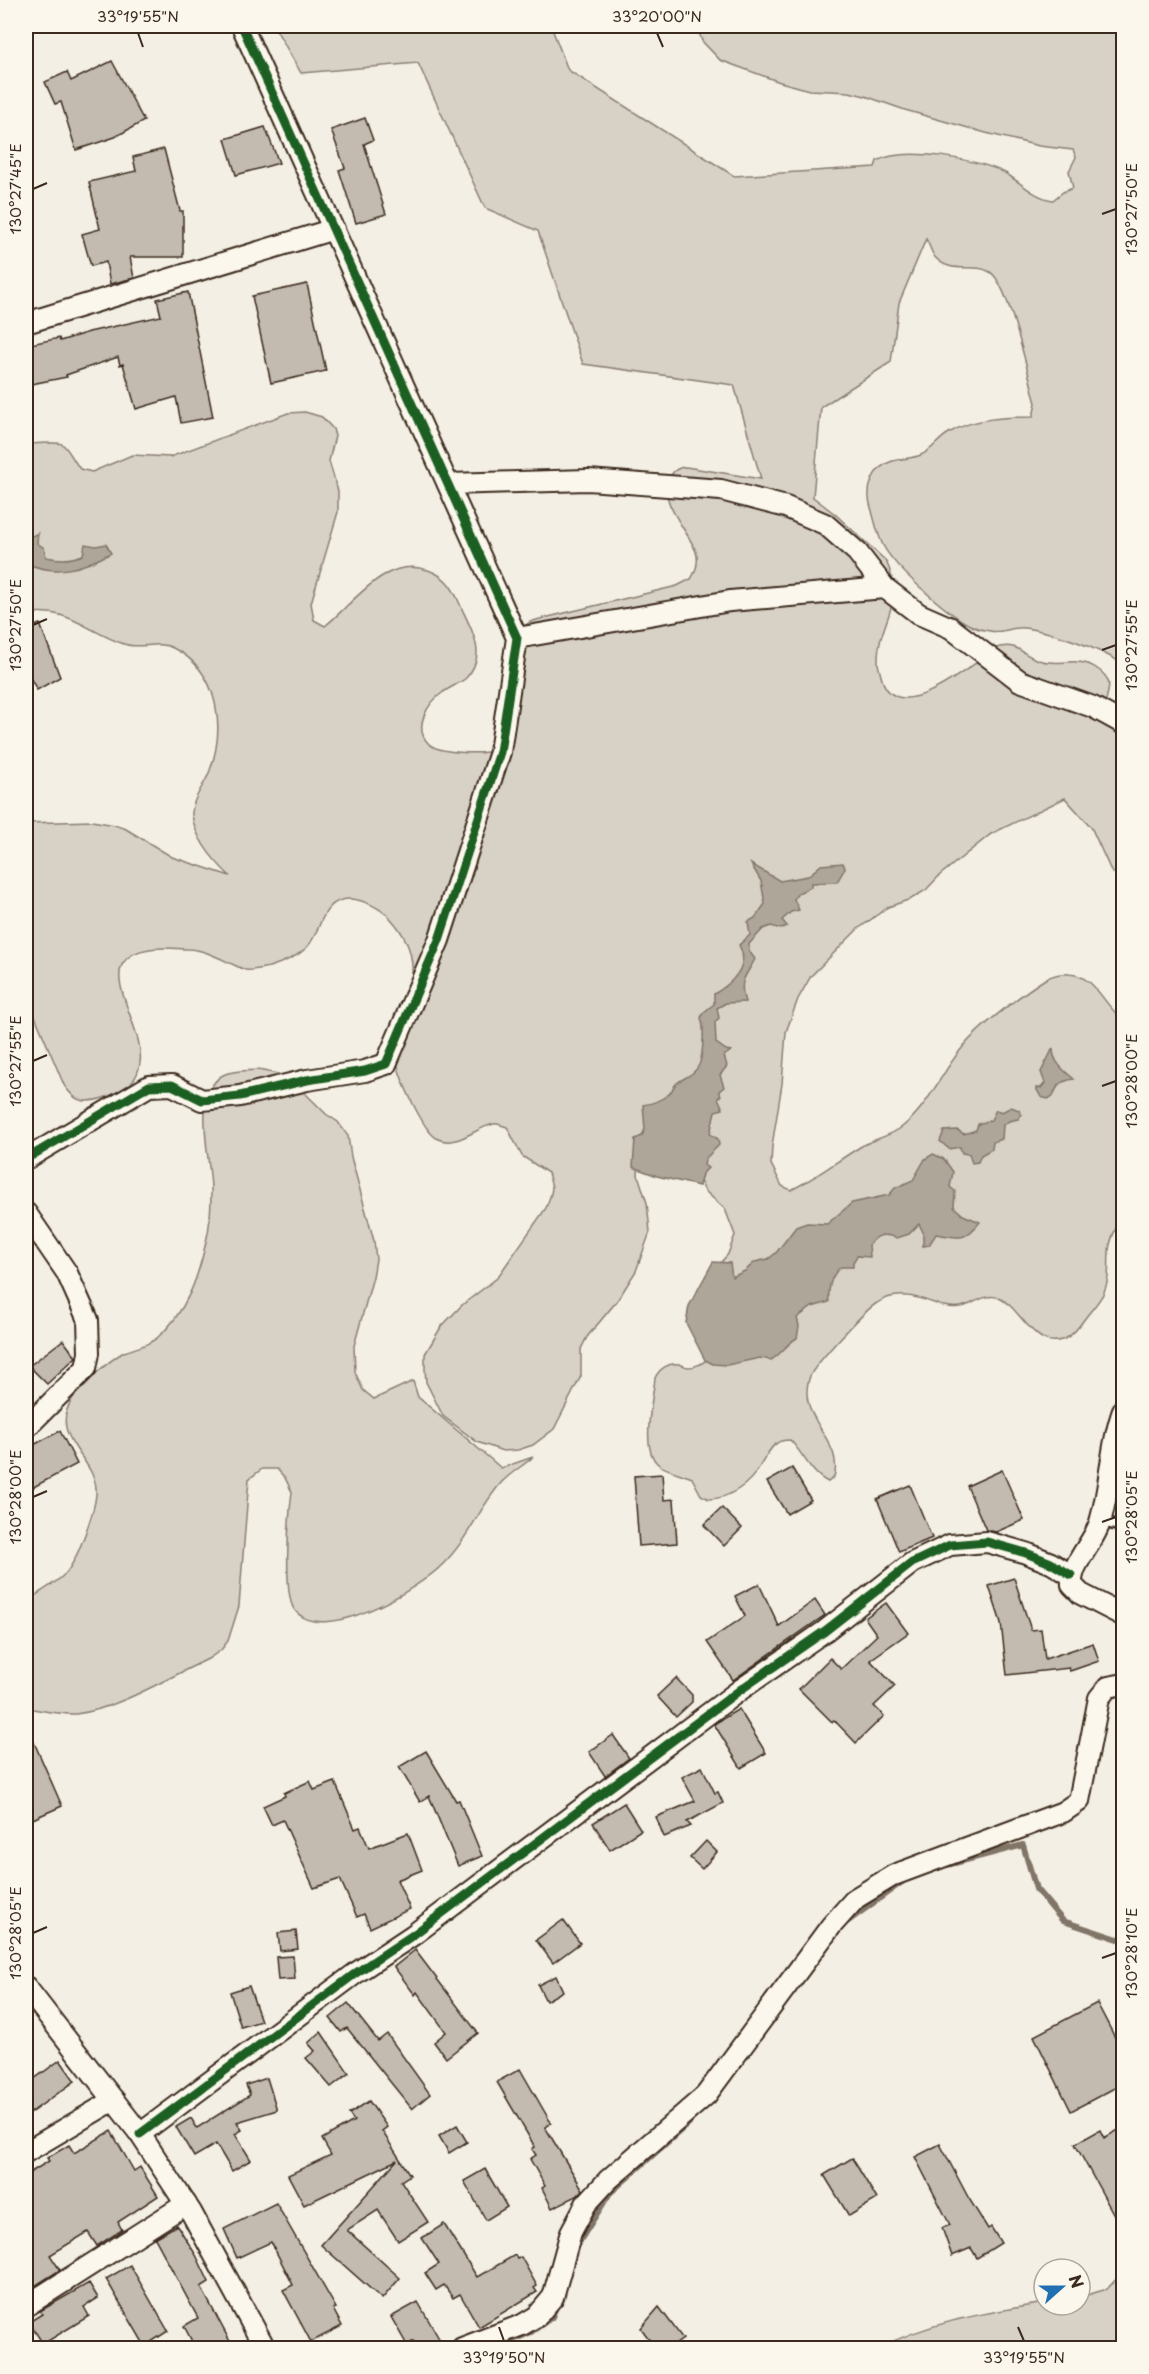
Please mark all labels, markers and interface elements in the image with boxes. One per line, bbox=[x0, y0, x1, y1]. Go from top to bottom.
text: 33°19'55"N bbox=[97, 4, 179, 27]
text: 33°20'00"N bbox=[612, 4, 702, 27]
text: 130°27'45"E bbox=[3, 143, 26, 235]
text: 130°27'50"E bbox=[1119, 163, 1142, 255]
text: 130°27'50"E bbox=[3, 579, 26, 671]
text: 130°27'55"E bbox=[1119, 599, 1142, 691]
text: 130°27'55"E bbox=[3, 1015, 26, 1107]
text: 130°28'00"E bbox=[1119, 1034, 1142, 1128]
text: 130°28'00"E bbox=[3, 1450, 26, 1544]
text: 130°28'05"E bbox=[1119, 1470, 1142, 1564]
text: 130°28'05"E bbox=[3, 1886, 26, 1980]
text: 130°28'10"E bbox=[1119, 1908, 1142, 1998]
north arrow bbox=[1032, 2257, 1092, 2317]
text: N bbox=[1063, 2271, 1090, 2291]
text: 33°19'50"N bbox=[462, 2345, 546, 2368]
text: 33°19'55"N bbox=[983, 2345, 1065, 2368]

